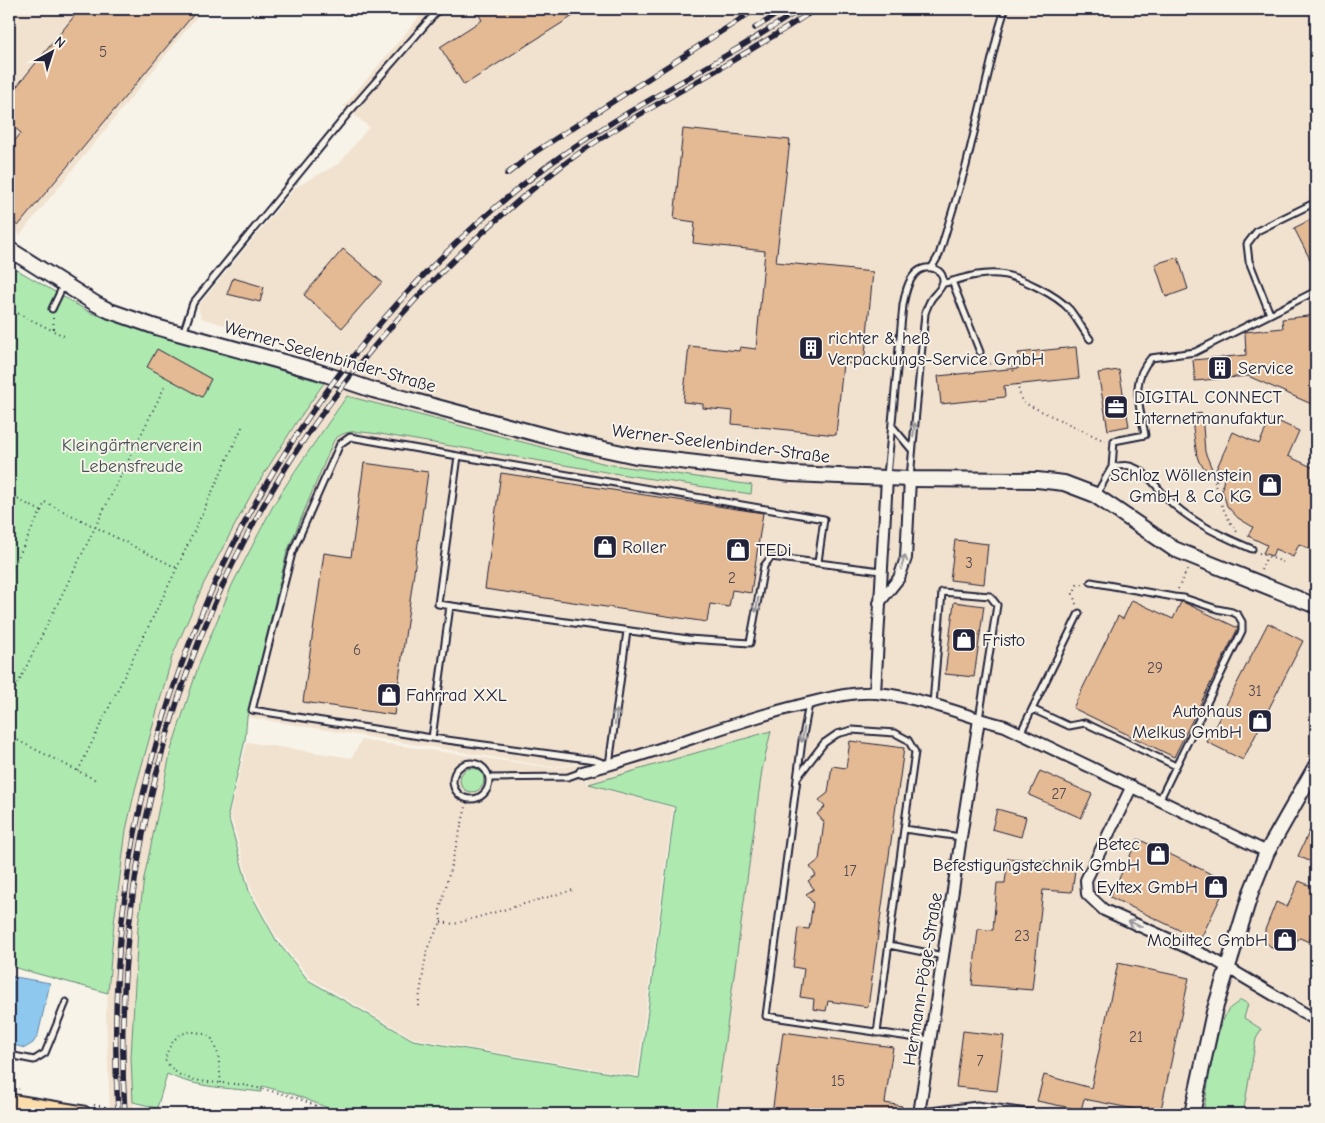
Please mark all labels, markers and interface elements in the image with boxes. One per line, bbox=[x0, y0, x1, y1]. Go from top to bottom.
north arrow bbox=[28, 28, 78, 78]
text: N bbox=[51, 33, 69, 52]
house number: 5 bbox=[99, 43, 107, 61]
street label: Werner-Seelenbinder-Straße bbox=[222, 317, 438, 397]
place label: richter & heß Verpackungs-Service GmbH bbox=[828, 328, 1044, 370]
building icon: richter & heß Verpackungs-Service GmbH bbox=[798, 335, 824, 361]
building icon: Service bbox=[1207, 355, 1233, 381]
place label: Service bbox=[1238, 358, 1293, 379]
place label: DIGITAL CONNECT Internetmanufaktur bbox=[1134, 387, 1284, 429]
office icon: DIGITAL CONNECT Internetmanufaktur bbox=[1103, 394, 1129, 420]
street label: Werner-Seelenbinder-Straße bbox=[611, 420, 831, 468]
one-way arrow bbox=[909, 423, 919, 439]
park label: Kleingärtnerverein Lebensfreude bbox=[62, 435, 202, 477]
place label: Schloz Wöllenstein GmbH & Co KG bbox=[1110, 465, 1252, 507]
shop icon: Schloz Wöllenstein GmbH & Co KG bbox=[1257, 472, 1283, 498]
shop icon: Roller bbox=[592, 534, 618, 560]
place label: Roller bbox=[622, 537, 667, 558]
shop icon: TEDi bbox=[725, 537, 751, 563]
place label: TEDi bbox=[756, 540, 792, 561]
house number: 3 bbox=[965, 554, 973, 572]
one-way arrow bbox=[899, 555, 909, 571]
house number: 2 bbox=[728, 569, 736, 587]
one-way arrow bbox=[752, 596, 762, 612]
shop icon: Fristo bbox=[951, 627, 977, 653]
place label: Fristo bbox=[982, 630, 1025, 651]
house number: 6 bbox=[353, 641, 361, 659]
house number: 29 bbox=[1147, 659, 1163, 677]
shop icon: Fahrrad XXL bbox=[376, 682, 402, 708]
house number: 31 bbox=[1248, 682, 1262, 700]
place label: Fahrrad XXL bbox=[406, 685, 507, 706]
place label: Autohaus Melkus GmbH bbox=[1132, 701, 1242, 743]
shop icon: Autohaus Melkus GmbH bbox=[1247, 708, 1273, 734]
one-way arrow bbox=[611, 709, 621, 725]
one-way arrow bbox=[797, 727, 807, 743]
house number: 27 bbox=[1052, 785, 1066, 803]
place label: Betec Befestigungstechnik GmbH bbox=[933, 834, 1140, 876]
shop icon: Betec Befestigungstechnik GmbH bbox=[1145, 841, 1171, 867]
house number: 17 bbox=[843, 862, 857, 880]
shop icon: Eyltex GmbH bbox=[1203, 874, 1229, 900]
place label: Eyltex GmbH bbox=[1097, 877, 1198, 898]
street label: Hermann-Pöge-Straße bbox=[899, 891, 947, 1067]
one-way arrow bbox=[1128, 919, 1143, 929]
house number: 23 bbox=[1014, 927, 1030, 945]
shop icon: Mobiltec GmbH bbox=[1272, 927, 1298, 953]
place label: Mobiltec GmbH bbox=[1147, 930, 1268, 951]
house number: 21 bbox=[1129, 1028, 1143, 1046]
house number: 7 bbox=[976, 1052, 984, 1070]
house number: 15 bbox=[831, 1072, 845, 1090]

